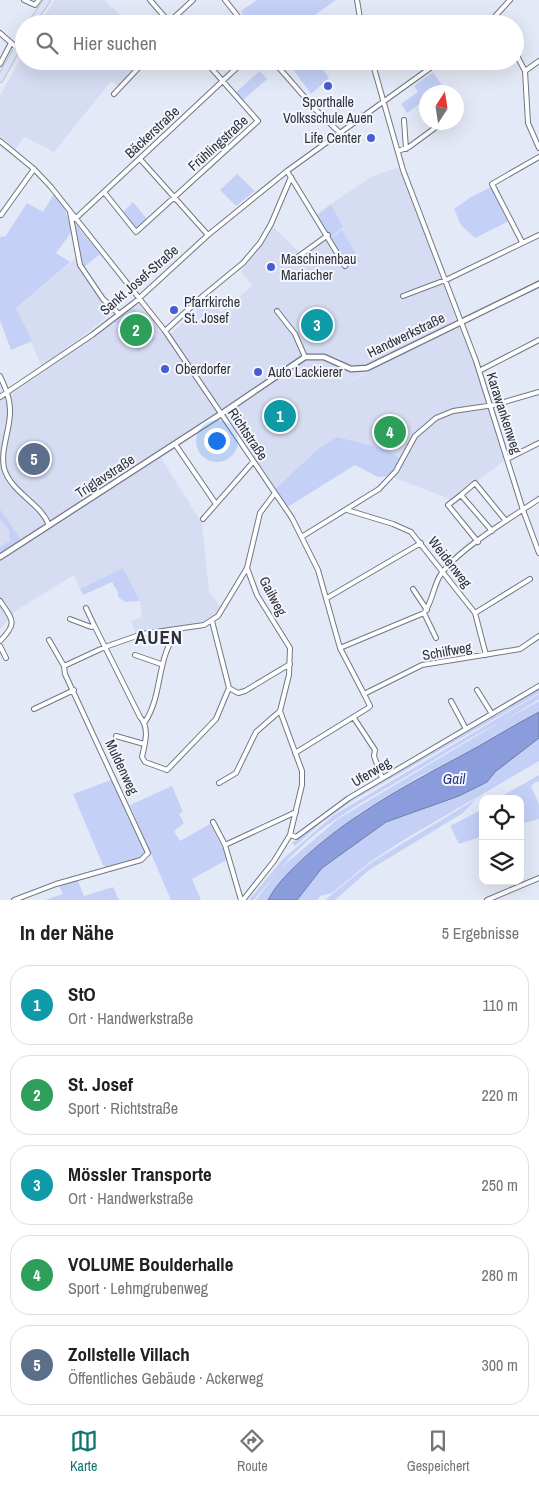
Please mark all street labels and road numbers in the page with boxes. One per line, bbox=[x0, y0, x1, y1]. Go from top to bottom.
street label: Bäckerstraße bbox=[121, 102, 183, 162]
street label: Frühlingstraße bbox=[184, 111, 252, 175]
street label: Sankt Josef-Straße bbox=[96, 241, 182, 319]
street label: Handwerkstraße bbox=[364, 308, 448, 362]
street label: Karawankenweg bbox=[482, 370, 526, 457]
street label: Richtstraße bbox=[224, 404, 272, 464]
street label: Triglavstraße bbox=[72, 450, 138, 502]
street label: Weidenweg bbox=[424, 533, 476, 592]
street label: Gailweg bbox=[255, 573, 291, 619]
street label: Schilfweg bbox=[421, 638, 474, 664]
street label: Muldenweg bbox=[101, 737, 143, 798]
street label: Uferweg bbox=[348, 753, 394, 791]

